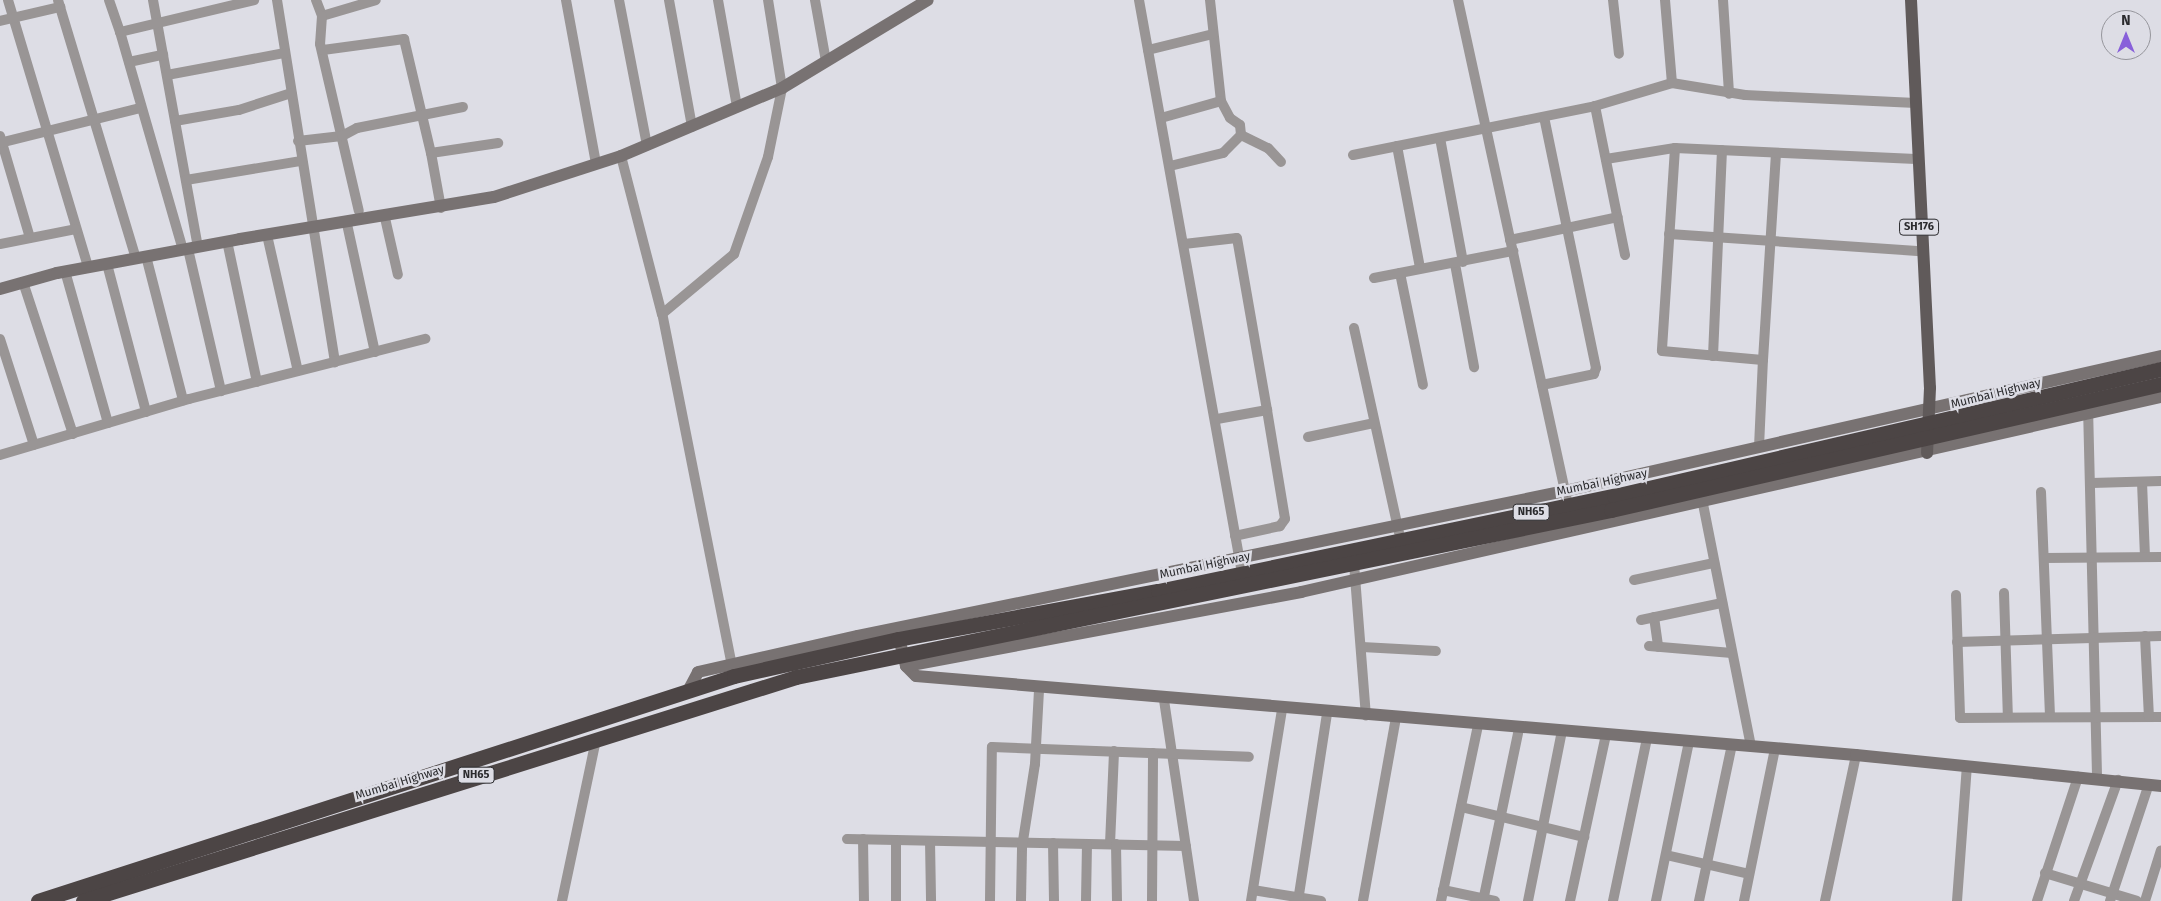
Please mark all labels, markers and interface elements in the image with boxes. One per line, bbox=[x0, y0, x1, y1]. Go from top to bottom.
north arrow bbox=[2101, 10, 2151, 60]
text: N bbox=[2121, 12, 2131, 29]
road number: SH176 bbox=[1899, 218, 1939, 236]
street label: Mumbai Highway bbox=[1950, 376, 2042, 412]
street label: Mumbai Highway bbox=[1555, 466, 1649, 500]
road number: NH65 bbox=[1512, 504, 1550, 520]
street label: Mumbai Highway bbox=[1158, 549, 1252, 583]
street label: Mumbai Highway bbox=[354, 763, 446, 803]
road number: NH65 bbox=[457, 766, 495, 784]

